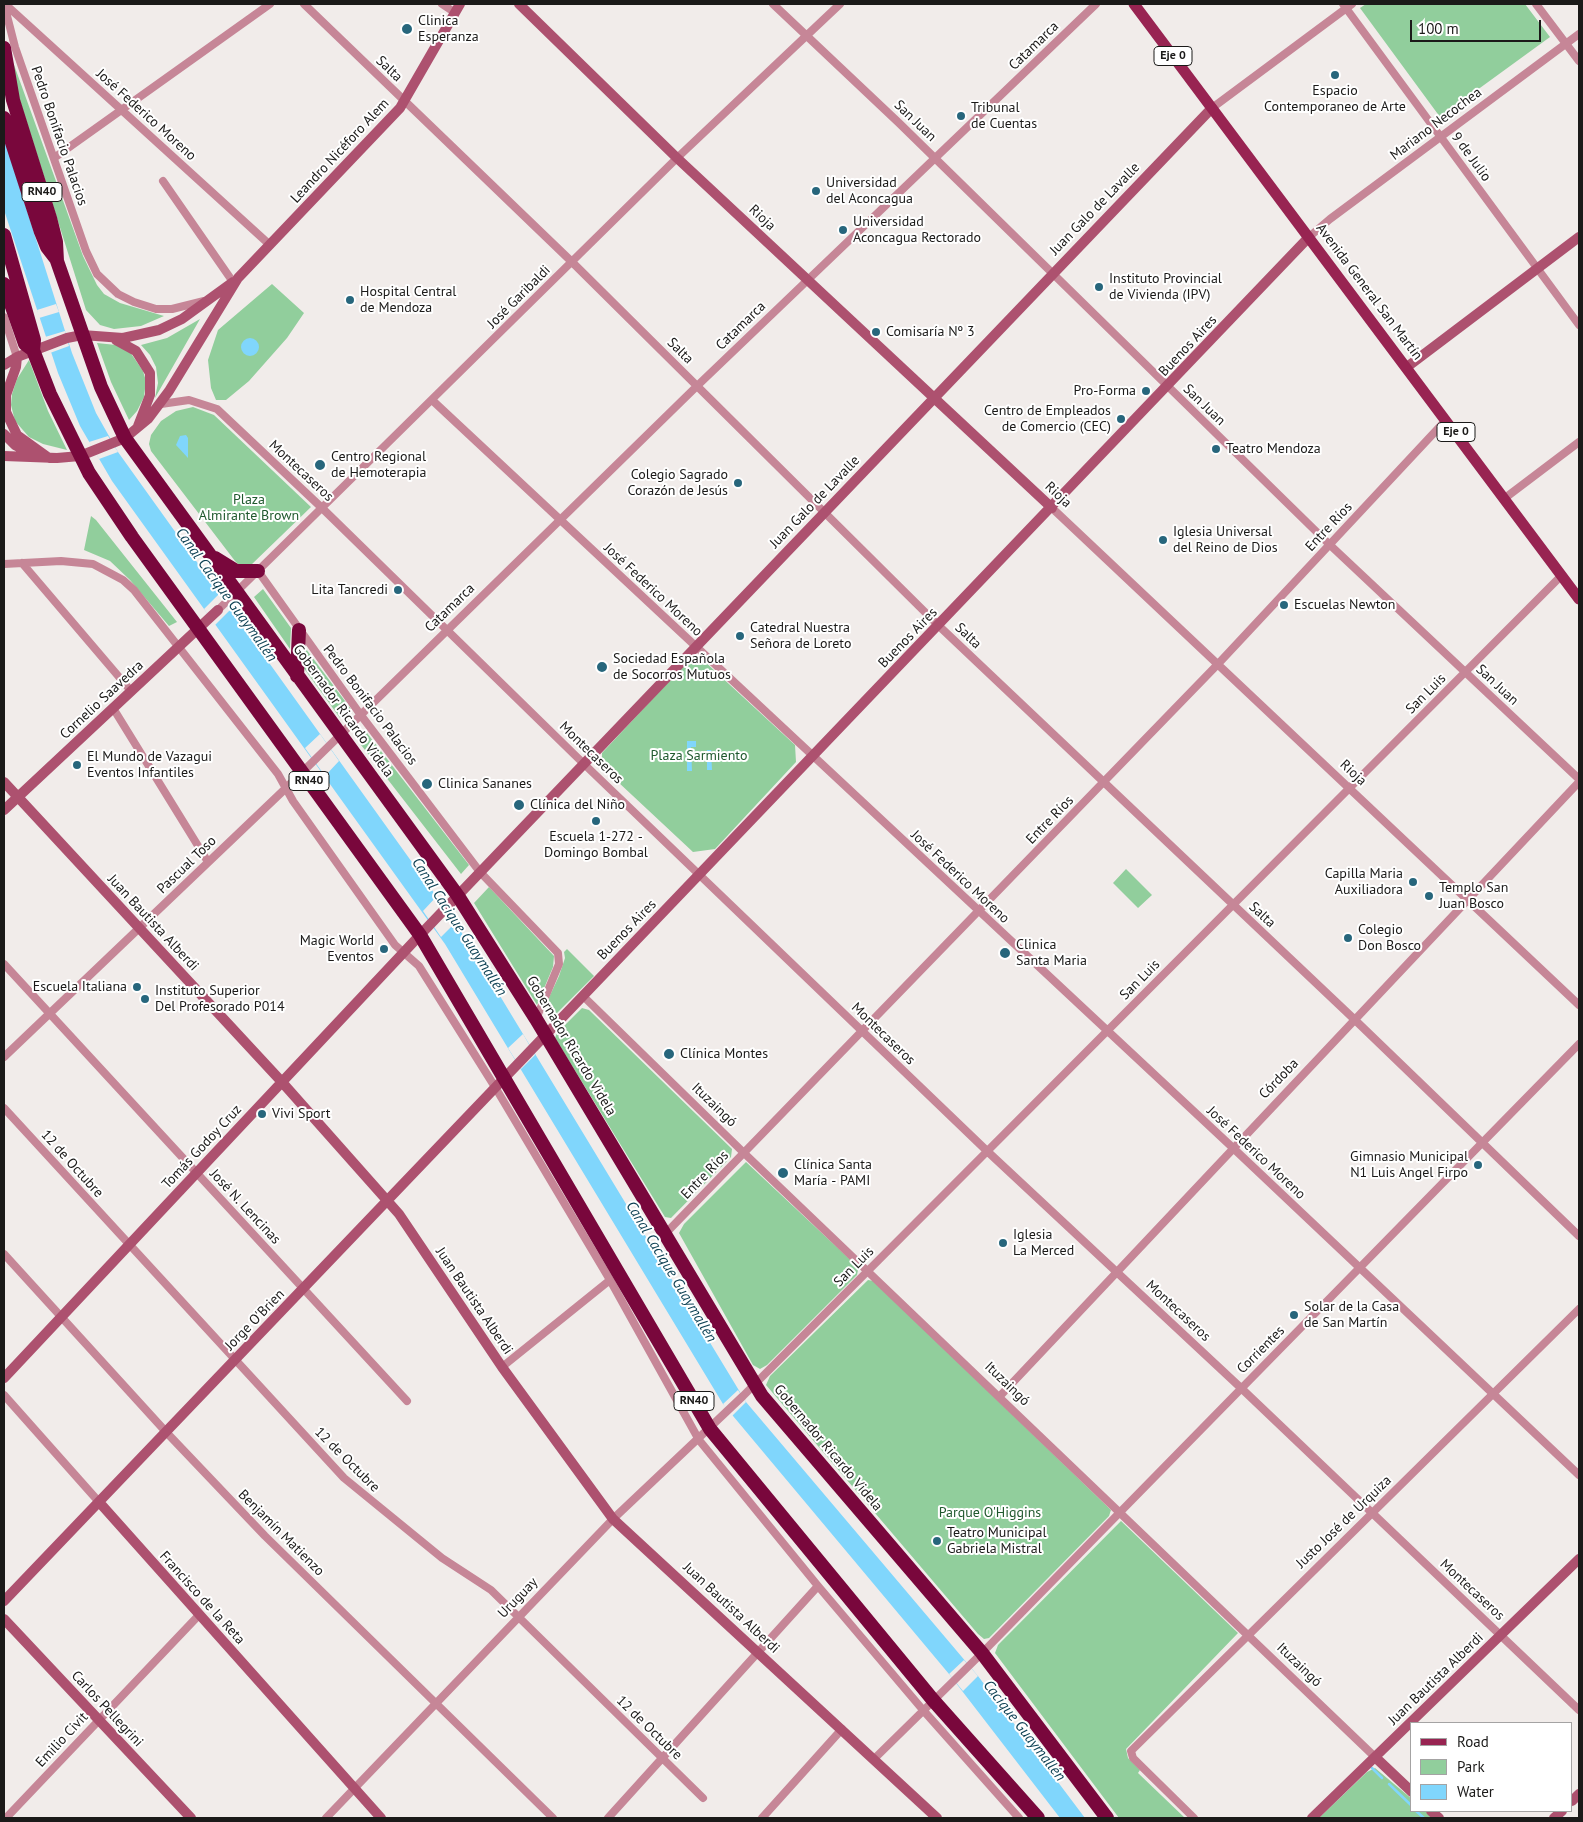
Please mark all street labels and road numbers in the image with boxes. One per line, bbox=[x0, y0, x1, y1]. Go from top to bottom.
street label: Catamarca bbox=[1006, 18, 1062, 74]
road number: Eje 0 bbox=[1154, 46, 1192, 66]
street label: Salta bbox=[372, 52, 406, 86]
street label: Pedro Bonifacio Palacios bbox=[27, 64, 91, 208]
street label: José Federico Moreno bbox=[93, 66, 199, 164]
street label: Mariano Necochea bbox=[1387, 84, 1485, 164]
street label: Leandro Nicéforo Alem bbox=[287, 95, 393, 207]
street label: San Juan bbox=[890, 97, 940, 145]
street label: 9 de Julio bbox=[1448, 129, 1494, 185]
street label: Juan Galo de Lavalle bbox=[1047, 159, 1143, 259]
road number: RN40 bbox=[22, 182, 62, 202]
street label: Rioja bbox=[745, 202, 779, 234]
street label: Avenida General San Martín bbox=[1312, 221, 1426, 363]
street label: José Garibaldi bbox=[484, 262, 554, 332]
street label: Catamarca bbox=[713, 298, 769, 354]
street label: Buenos Aires bbox=[1155, 312, 1221, 380]
street label: Salta bbox=[663, 334, 697, 368]
street label: San Juan bbox=[1179, 381, 1229, 429]
road number: Eje 0 bbox=[1437, 422, 1475, 442]
street label: Montecaseros bbox=[265, 437, 337, 505]
street label: Juan Galo de Lavalle bbox=[767, 452, 863, 552]
street label: Rioja bbox=[1041, 479, 1075, 511]
street label: Entre Ríos bbox=[1302, 499, 1356, 555]
street label: José Federico Moreno bbox=[600, 540, 706, 640]
street label: Catamarca bbox=[422, 580, 478, 636]
street label: Buenos Aires bbox=[875, 604, 941, 672]
street label: Salta bbox=[951, 619, 985, 653]
street label: Gobernador Ricardo Videla bbox=[289, 641, 397, 781]
street label: Pedro Bonifacio Palacios bbox=[319, 641, 421, 769]
street label: Cornelio Saavedra bbox=[57, 657, 147, 743]
street label: San Juan bbox=[1472, 661, 1522, 709]
street label: San Luis bbox=[1402, 670, 1450, 718]
street label: Montecaseros bbox=[556, 718, 626, 788]
street label: Rioja bbox=[1336, 757, 1370, 789]
road number: RN40 bbox=[289, 771, 329, 790]
street label: Entre Ríos bbox=[1023, 792, 1077, 848]
street label: José Federico Moreno bbox=[907, 827, 1013, 927]
street label: Pascual Toso bbox=[154, 833, 220, 897]
street label: Juan Bautista Alberdi bbox=[104, 871, 202, 975]
street label: Buenos Aires bbox=[594, 896, 660, 964]
street label: Salta bbox=[1245, 899, 1279, 931]
street label: San Luis bbox=[1116, 956, 1164, 1004]
street label: Gobernador Ricardo Videla bbox=[523, 973, 619, 1119]
street label: Montecaseros bbox=[848, 999, 918, 1069]
street label: Córdoba bbox=[1256, 1055, 1302, 1103]
street label: Ituzaingó bbox=[688, 1080, 740, 1130]
street label: Tomás Godoy Cruz bbox=[159, 1101, 245, 1193]
street label: José Federico Moreno bbox=[1203, 1103, 1309, 1203]
street label: 12 de Octubre bbox=[37, 1127, 107, 1201]
street label: Entre Ríos bbox=[678, 1147, 732, 1203]
street label: José N. Lencinas bbox=[206, 1166, 284, 1248]
street label: San Luis bbox=[830, 1243, 878, 1291]
street label: Juan Bautista Alberdi bbox=[432, 1244, 516, 1358]
street label: Montecaseros bbox=[1142, 1277, 1214, 1345]
street label: Jorge O'Brien bbox=[222, 1286, 288, 1354]
street label: Corrientes bbox=[1234, 1323, 1288, 1377]
street label: Ituzaingó bbox=[981, 1359, 1033, 1409]
street label: Gobernador Ricardo Videla bbox=[770, 1381, 886, 1515]
road number: RN40 bbox=[674, 1392, 714, 1410]
street label: 12 de Octubre bbox=[311, 1424, 383, 1496]
street label: Justo José de Urquiza bbox=[1293, 1472, 1395, 1572]
street label: Benjamín Matienzo bbox=[234, 1486, 328, 1580]
street label: Francisco de la Reta bbox=[156, 1548, 248, 1648]
street label: Montecaseros bbox=[1436, 1556, 1508, 1624]
street label: Juan Bautista Alberdi bbox=[679, 1559, 783, 1657]
street label: Uruguay bbox=[495, 1574, 541, 1622]
street label: Juan Bautista Alberdi bbox=[1385, 1629, 1487, 1729]
street label: Ituzaingó bbox=[1273, 1640, 1325, 1690]
street label: Carlos Pellegrini bbox=[68, 1668, 146, 1750]
street label: 12 de Octubre bbox=[613, 1692, 685, 1764]
street label: Emilio Civit bbox=[32, 1709, 92, 1771]

